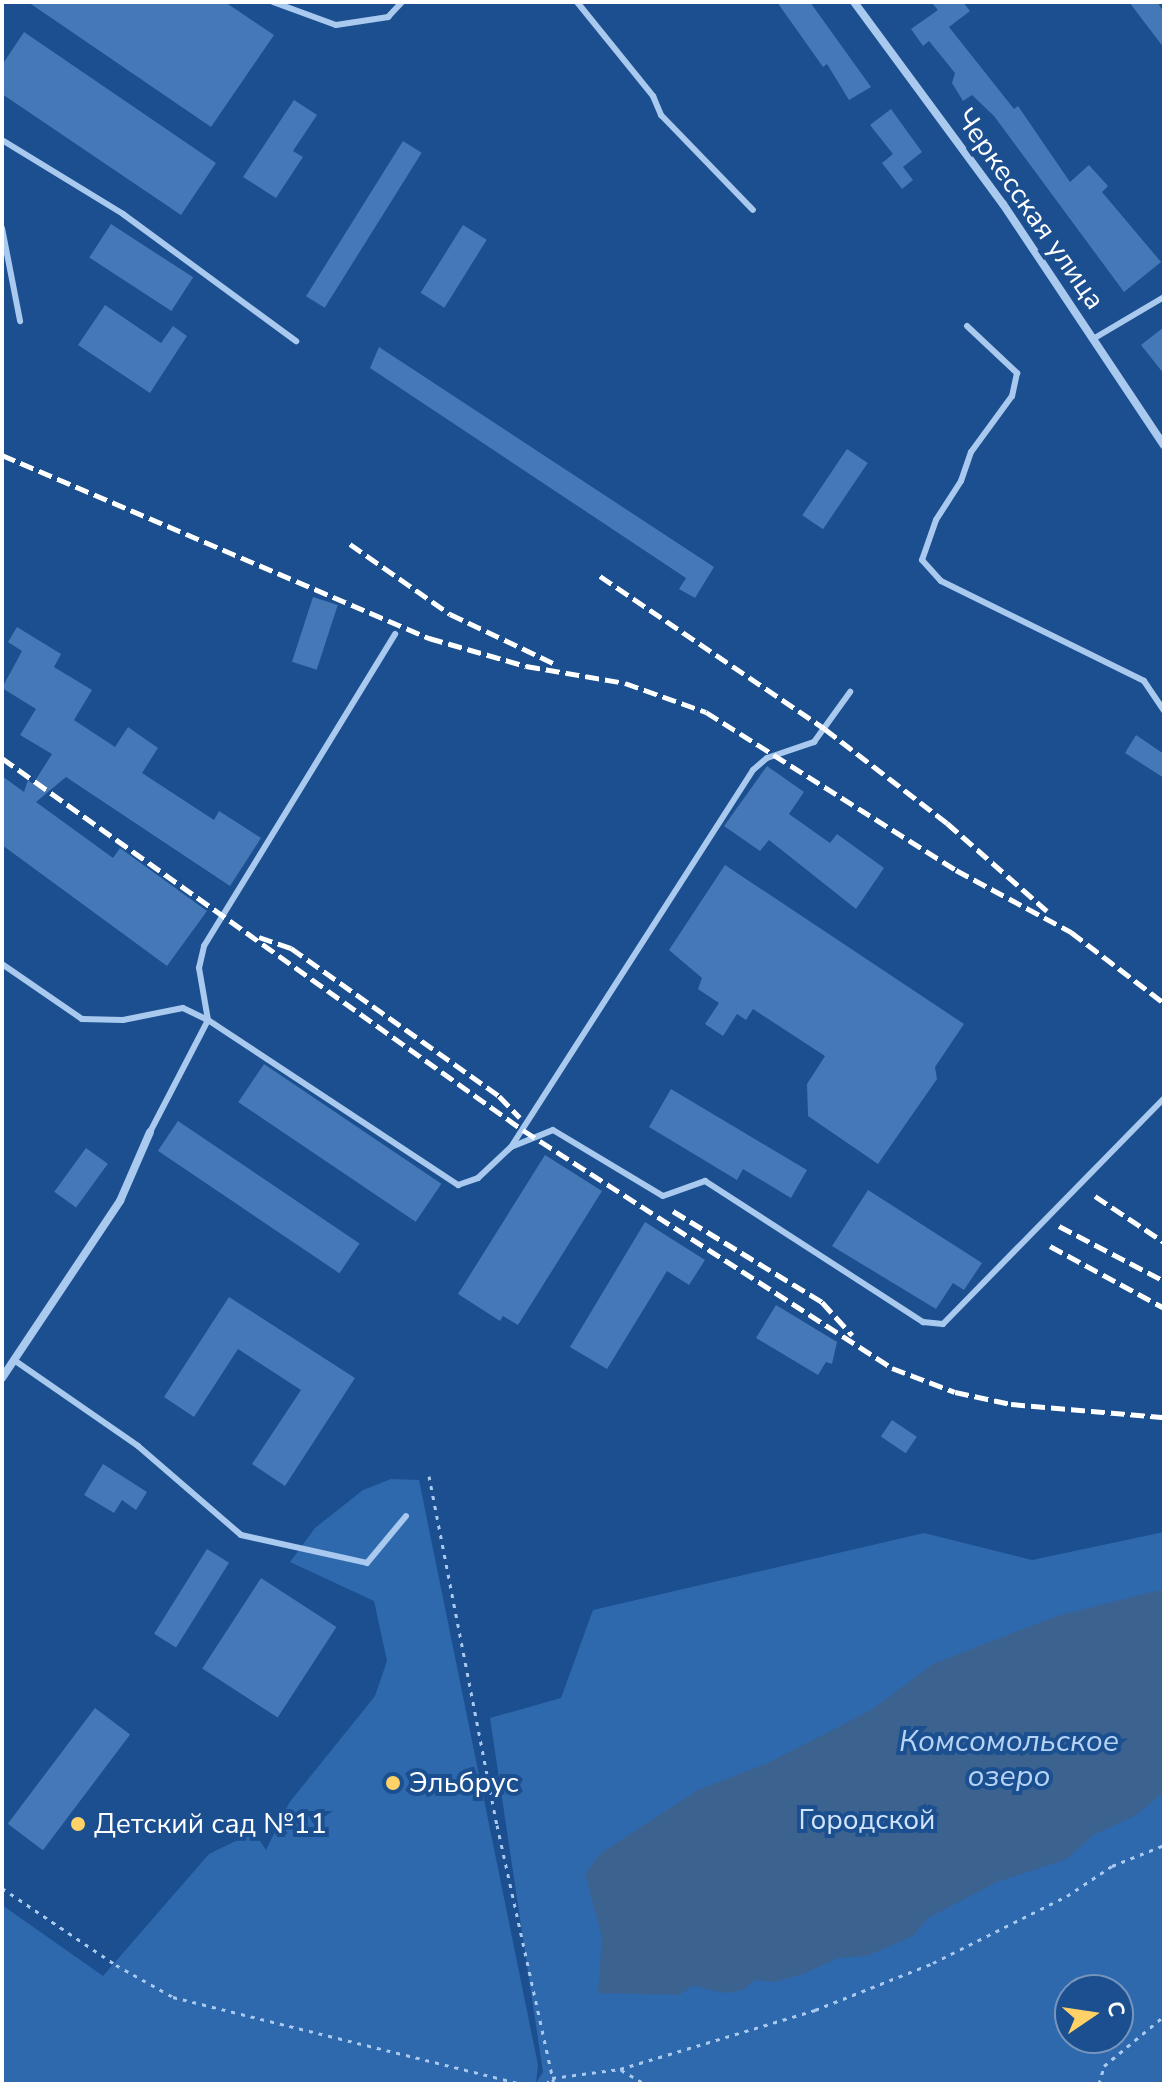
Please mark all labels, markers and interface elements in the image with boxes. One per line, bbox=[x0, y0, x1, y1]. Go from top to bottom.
street label: Черкесская улица bbox=[948, 102, 1112, 316]
water label: Комсомольское озеро bbox=[899, 1724, 1119, 1794]
place label: Эльбрус bbox=[409, 1766, 519, 1800]
marker: Эльбрус bbox=[384, 1774, 402, 1792]
park label: Городской bbox=[799, 1803, 935, 1837]
place label: Детский сад №11 bbox=[94, 1807, 327, 1841]
marker: Детский сад №11 bbox=[69, 1815, 87, 1833]
north arrow bbox=[1054, 1974, 1134, 2054]
text: С bbox=[1099, 1998, 1132, 2020]

